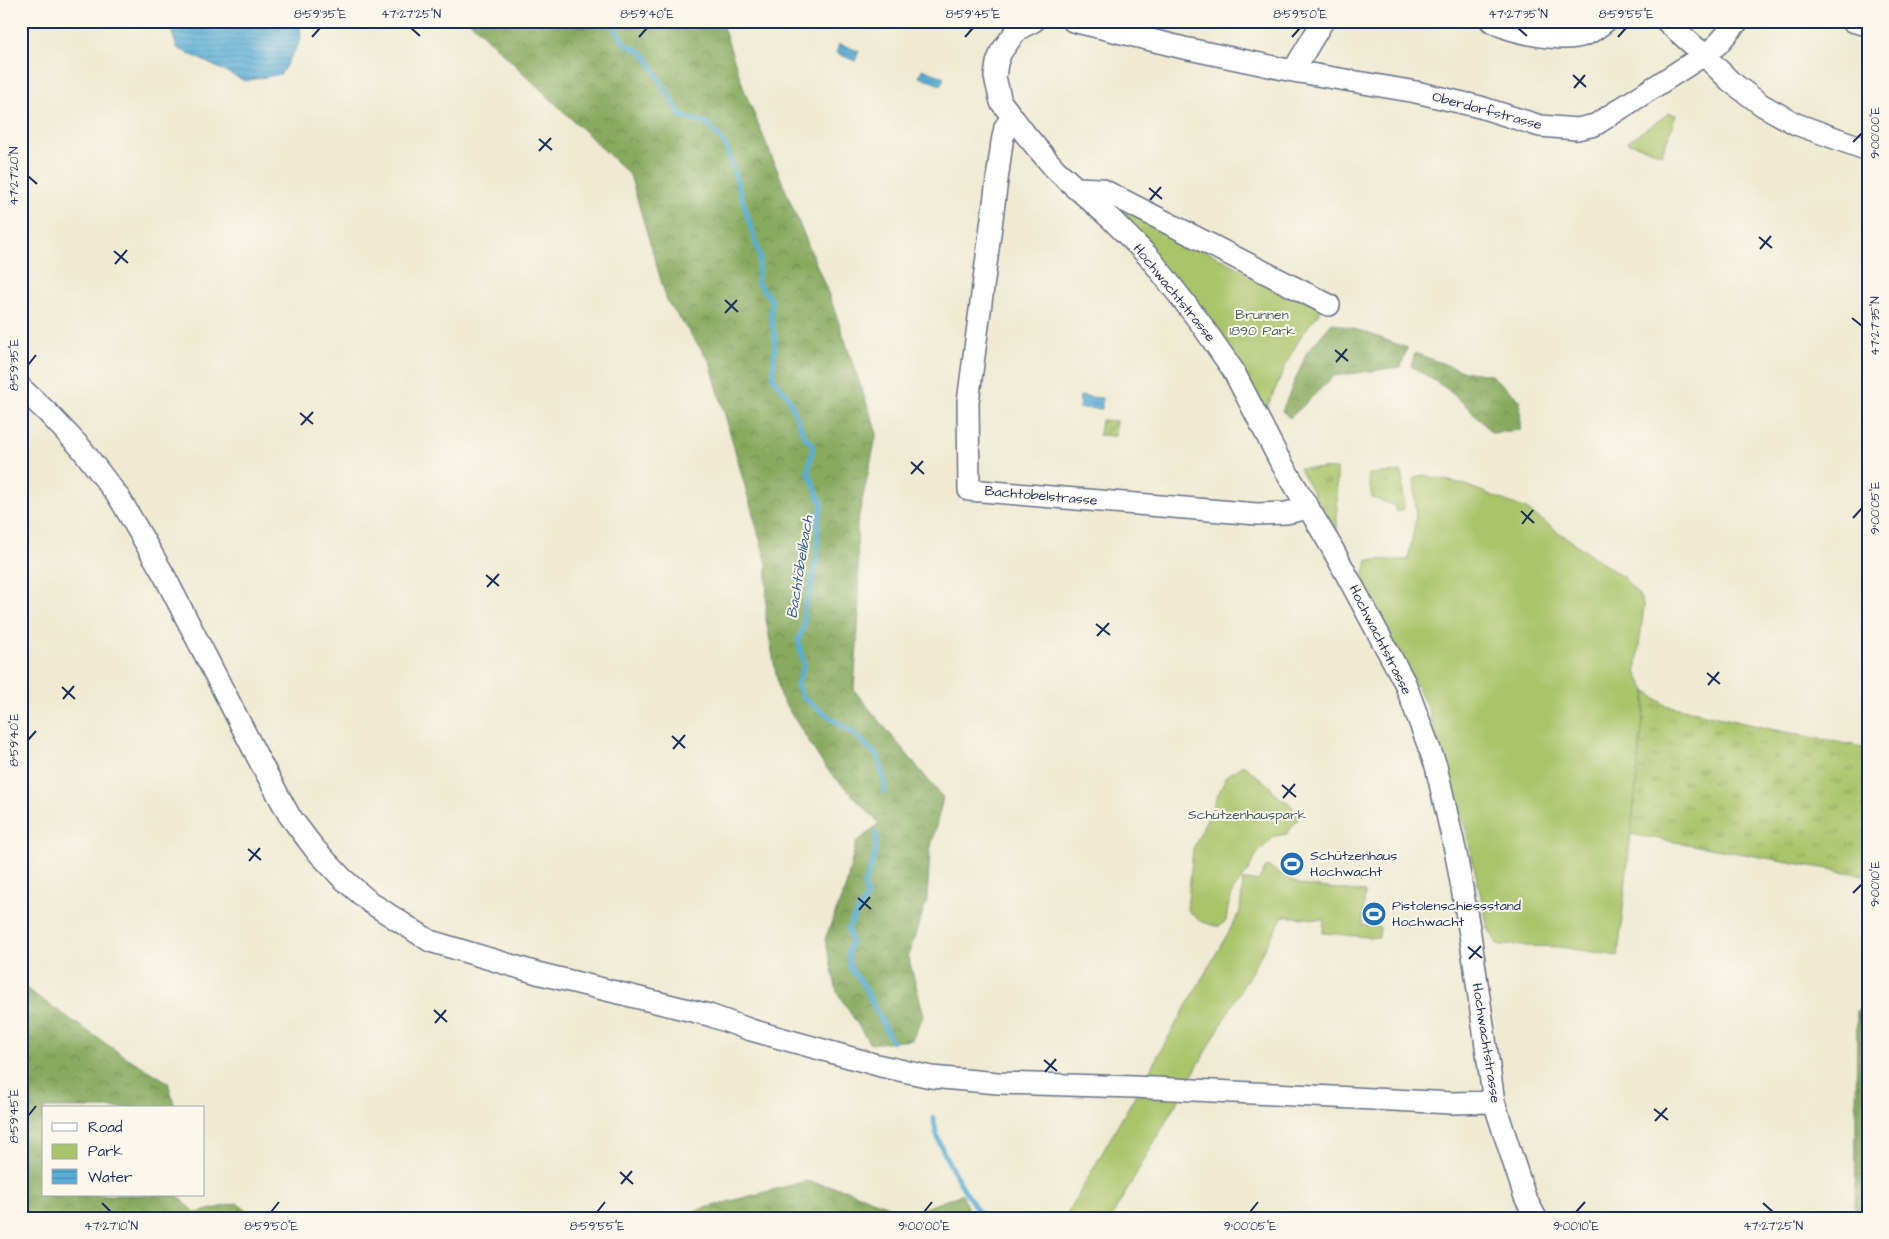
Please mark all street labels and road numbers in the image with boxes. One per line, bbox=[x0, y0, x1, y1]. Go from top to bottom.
street label: Oberdorfstrasse bbox=[1430, 87, 1544, 135]
street label: Hochwachtstrasse bbox=[1128, 240, 1220, 347]
street label: Bachtobelstrasse bbox=[984, 481, 1099, 511]
street label: Hochwachtstrasse bbox=[1344, 581, 1417, 699]
street label: Hochwachtstrasse bbox=[1467, 982, 1505, 1105]

